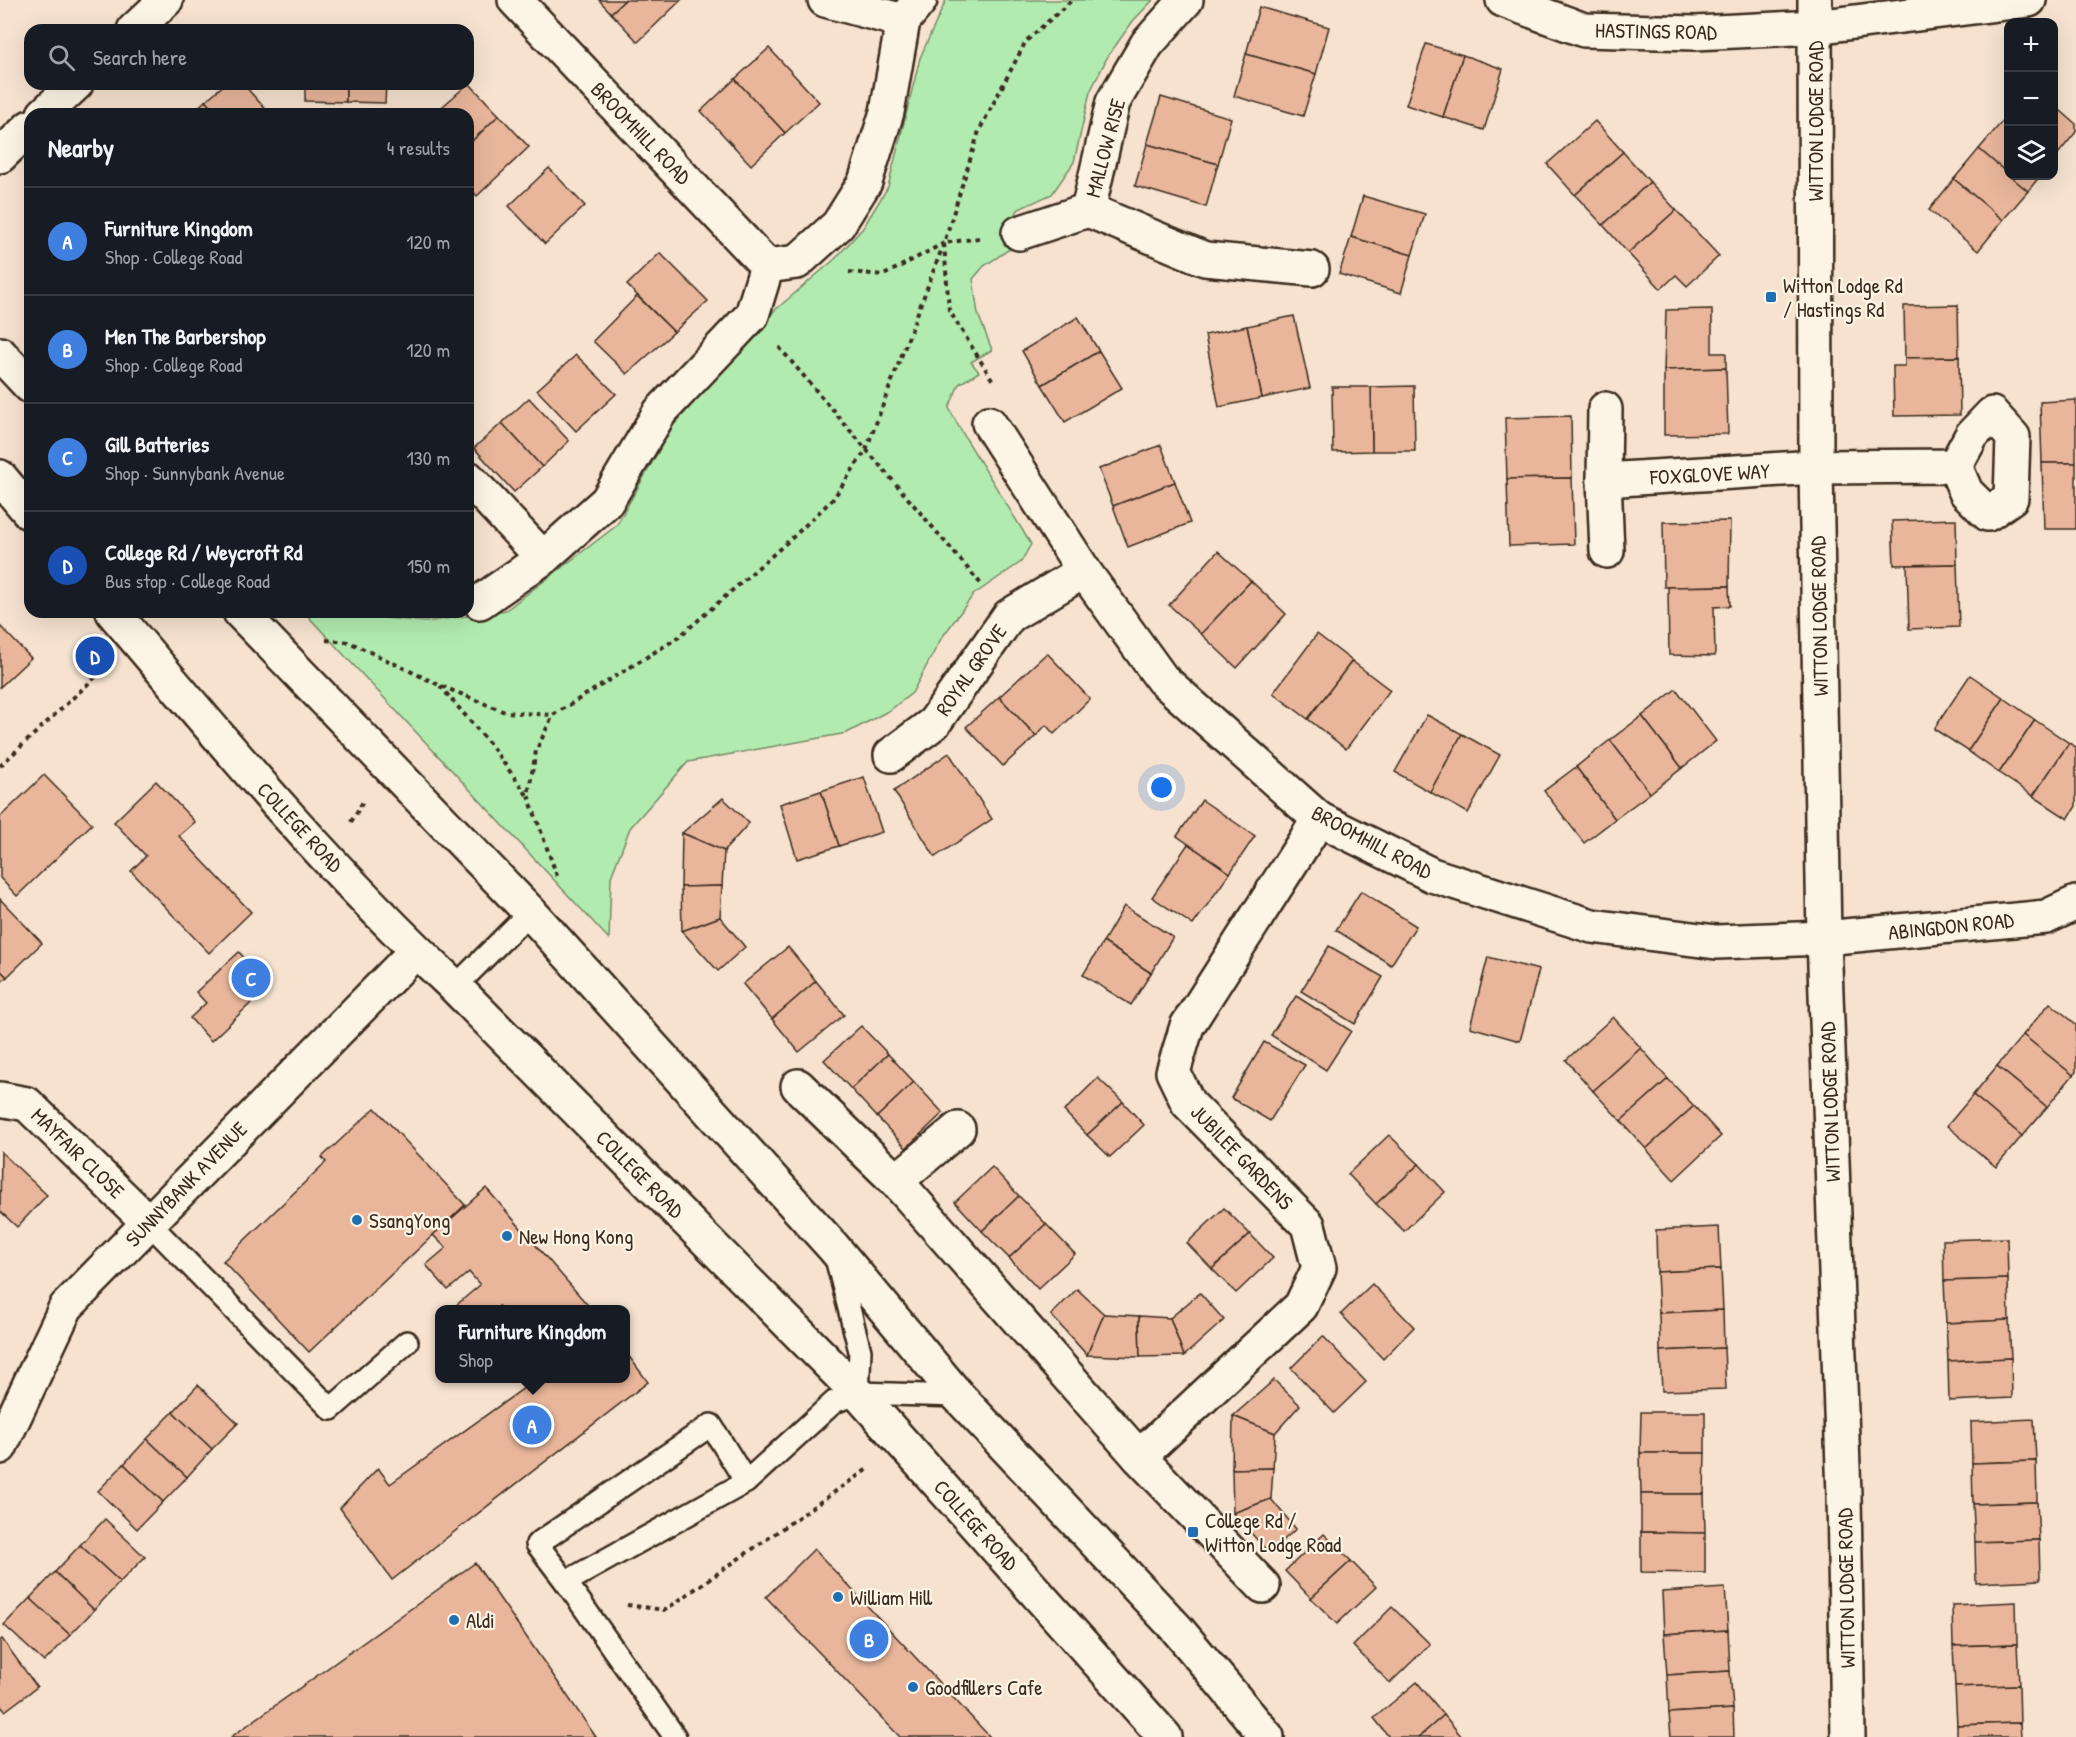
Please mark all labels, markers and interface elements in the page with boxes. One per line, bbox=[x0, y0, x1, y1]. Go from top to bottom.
street label: HASTINGS ROAD bbox=[1595, 15, 1717, 47]
map controls bbox=[2004, 18, 2058, 180]
button: + bbox=[2004, 18, 2058, 72]
search box bbox=[24, 24, 474, 90]
icon: search bbox=[45, 41, 78, 74]
street label: WITTON LODGE ROAD bbox=[1801, 41, 1830, 201]
text: Search here bbox=[93, 42, 187, 72]
button: − bbox=[2004, 72, 2058, 126]
street label: BROOMHILL ROAD bbox=[584, 75, 698, 191]
street label: MALLOW RISE bbox=[1078, 95, 1132, 201]
button: layers bbox=[2004, 126, 2058, 180]
text: Nearby bbox=[48, 130, 114, 165]
text: 4 results bbox=[387, 134, 450, 161]
text: Furniture Kingdom bbox=[105, 213, 253, 243]
text: A bbox=[63, 228, 72, 255]
text: 120 m bbox=[406, 228, 450, 255]
text: Shop · College Road bbox=[105, 243, 242, 270]
place label: Witton Lodge Rd / Hastings Rd bbox=[1783, 271, 1903, 324]
marker: Witton Lodge Rd / Hastings Rd bbox=[1764, 290, 1778, 304]
text: Men The Barbershop bbox=[105, 321, 266, 351]
text: B bbox=[62, 336, 73, 363]
text: 120 m bbox=[406, 336, 450, 363]
text: Shop · College Road bbox=[105, 351, 242, 378]
text: Gill Batteries bbox=[105, 429, 209, 459]
text: C bbox=[62, 444, 73, 471]
text: 130 m bbox=[407, 444, 450, 471]
street label: FOXGLOVE WAY bbox=[1648, 456, 1771, 492]
text: Shop · Sunnybank Avenue bbox=[105, 459, 285, 486]
street label: WITTON LODGE ROAD bbox=[1803, 536, 1835, 696]
text: College Rd / Weycroft Rd bbox=[105, 537, 302, 567]
text: D bbox=[63, 552, 72, 579]
text: 150 m bbox=[407, 552, 450, 579]
text: Bus stop · College Road bbox=[105, 567, 270, 594]
street label: ROYAL GROVE bbox=[929, 618, 1013, 722]
pin: D bbox=[76, 634, 115, 678]
your location bbox=[1147, 773, 1176, 802]
street label: COLLEGE ROAD bbox=[251, 776, 349, 878]
street label: BROOMHILL ROAD bbox=[1307, 798, 1437, 886]
street label: ABINGDON ROAD bbox=[1887, 905, 2015, 947]
pin: C bbox=[232, 956, 270, 1000]
street label: WITTON LODGE ROAD bbox=[1813, 1021, 1847, 1183]
street label: JUBILEE GARDENS bbox=[1184, 1098, 1300, 1216]
street label: MAYFAIR CLOSE bbox=[25, 1101, 131, 1205]
street label: SUNNYBANK AVENUE bbox=[119, 1115, 253, 1253]
street label: COLLEGE ROAD bbox=[590, 1124, 690, 1224]
place label: SsangYong bbox=[369, 1206, 450, 1235]
marker: SsangYong bbox=[350, 1213, 364, 1227]
place label: New Hong Kong bbox=[519, 1222, 633, 1251]
marker: New Hong Kong bbox=[500, 1229, 514, 1243]
popup bbox=[435, 1305, 630, 1383]
text: Furniture Kingdom bbox=[459, 1316, 606, 1346]
text: Shop bbox=[459, 1346, 493, 1373]
pin: A bbox=[512, 1402, 552, 1448]
street label: COLLEGE ROAD bbox=[927, 1473, 1025, 1577]
place label: College Rd / Witton Lodge Road bbox=[1205, 1506, 1341, 1559]
street label: WITTON LODGE ROAD bbox=[1830, 1508, 1862, 1668]
marker: College Rd / Witton Lodge Road bbox=[1186, 1525, 1200, 1539]
place label: William Hill bbox=[850, 1583, 933, 1612]
marker: William Hill bbox=[831, 1590, 845, 1604]
place label: Aldi bbox=[466, 1606, 495, 1635]
marker: Aldi bbox=[447, 1613, 461, 1627]
pin: B bbox=[850, 1616, 888, 1662]
place label: Goodfillers Cafe bbox=[925, 1673, 1043, 1702]
marker: Goodfillers Cafe bbox=[906, 1680, 920, 1694]

